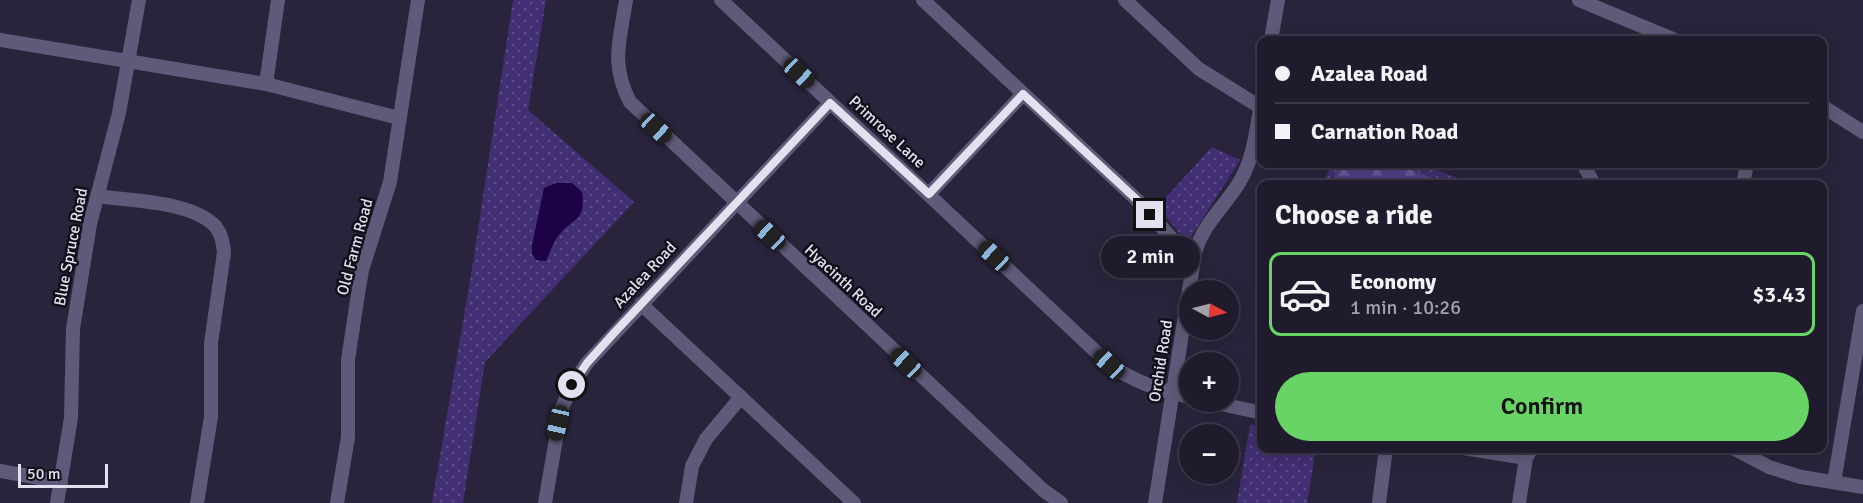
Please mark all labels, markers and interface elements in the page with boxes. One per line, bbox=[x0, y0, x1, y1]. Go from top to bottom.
car bbox=[780, 54, 818, 92]
text: Azalea Road bbox=[1311, 60, 1428, 87]
street label: Primrose Lane bbox=[845, 91, 929, 173]
car bbox=[637, 109, 675, 147]
text: Carnation Road bbox=[1311, 118, 1458, 145]
street label: Blue Spruce Road bbox=[50, 186, 92, 308]
street label: Old Farm Road bbox=[332, 196, 378, 298]
text: Choose a ride bbox=[1275, 199, 1433, 232]
route end bbox=[1136, 201, 1163, 228]
car bbox=[751, 216, 789, 254]
callout: 2 min bbox=[1100, 236, 1200, 278]
car bbox=[975, 237, 1013, 275]
street label: Azalea Road bbox=[609, 238, 681, 312]
street label: Hyacinth Road bbox=[800, 240, 886, 322]
text: 2 min bbox=[1127, 244, 1174, 269]
icon: car bbox=[1278, 267, 1332, 321]
text: Economy bbox=[1350, 268, 1436, 295]
north arrow bbox=[1179, 280, 1239, 340]
map controls bbox=[1179, 280, 1239, 484]
text: $3.43 bbox=[1752, 281, 1806, 308]
text: 1 min · 10:26 bbox=[1350, 295, 1461, 320]
street label: Orchid Road bbox=[1145, 318, 1177, 404]
car bbox=[887, 344, 925, 382]
car bbox=[1090, 345, 1128, 383]
button: + bbox=[1179, 352, 1239, 412]
route start bbox=[558, 371, 585, 398]
button: Confirm bbox=[1275, 372, 1809, 441]
car bbox=[545, 403, 571, 443]
button: − bbox=[1179, 424, 1239, 484]
scale bar bbox=[18, 461, 108, 488]
text: 50 m bbox=[27, 464, 61, 484]

